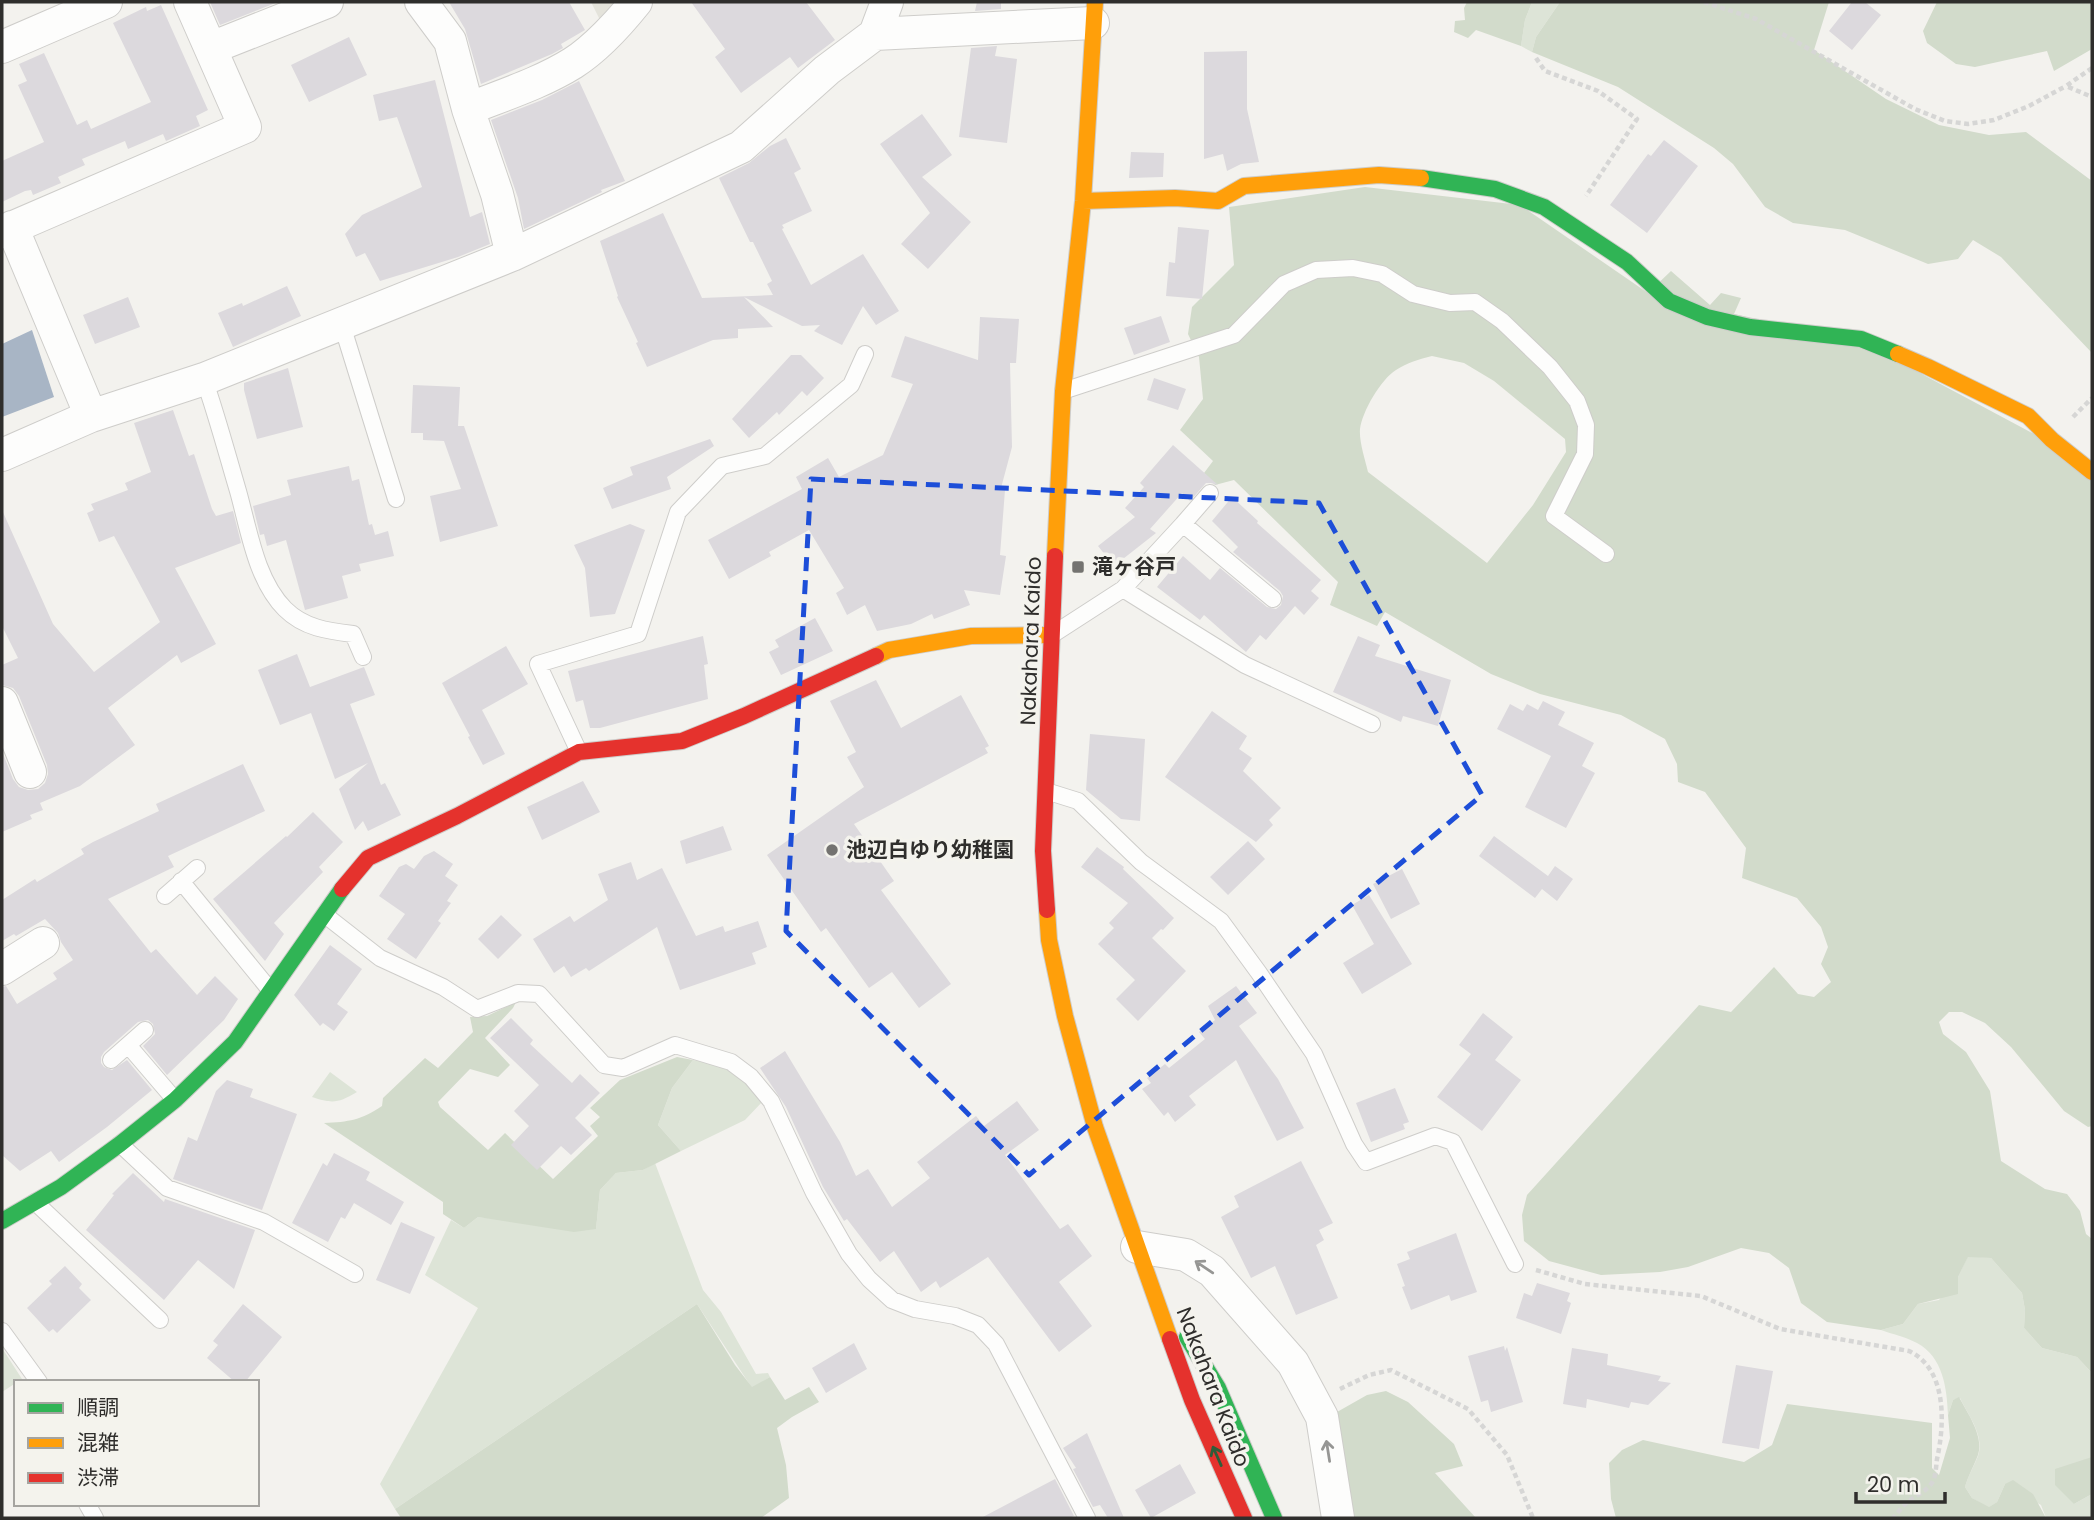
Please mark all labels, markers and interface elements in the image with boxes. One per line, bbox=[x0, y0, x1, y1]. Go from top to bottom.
place label: 滝ヶ谷戸 bbox=[1092, 552, 1176, 581]
street label: Nakahara Kaido bbox=[1013, 556, 1048, 726]
marker: 滝ヶ谷戸 bbox=[1070, 559, 1086, 575]
place label: 池辺白ゆり幼稚園 bbox=[846, 835, 1014, 864]
marker: 池辺白ゆり幼稚園 bbox=[824, 842, 840, 858]
one-way arrow bbox=[1195, 1259, 1214, 1274]
street label: Nakahara Kaido bbox=[1170, 1303, 1257, 1471]
legend bbox=[14, 1380, 259, 1506]
text: 順調 bbox=[77, 1393, 119, 1422]
text: 混雑 bbox=[77, 1428, 119, 1457]
one-way arrow bbox=[1321, 1440, 1334, 1463]
one-way arrow bbox=[1210, 1446, 1223, 1467]
scale bar bbox=[1856, 1460, 1945, 1504]
text: 渋滞 bbox=[77, 1463, 119, 1492]
text: 20 m bbox=[1867, 1470, 1920, 1499]

